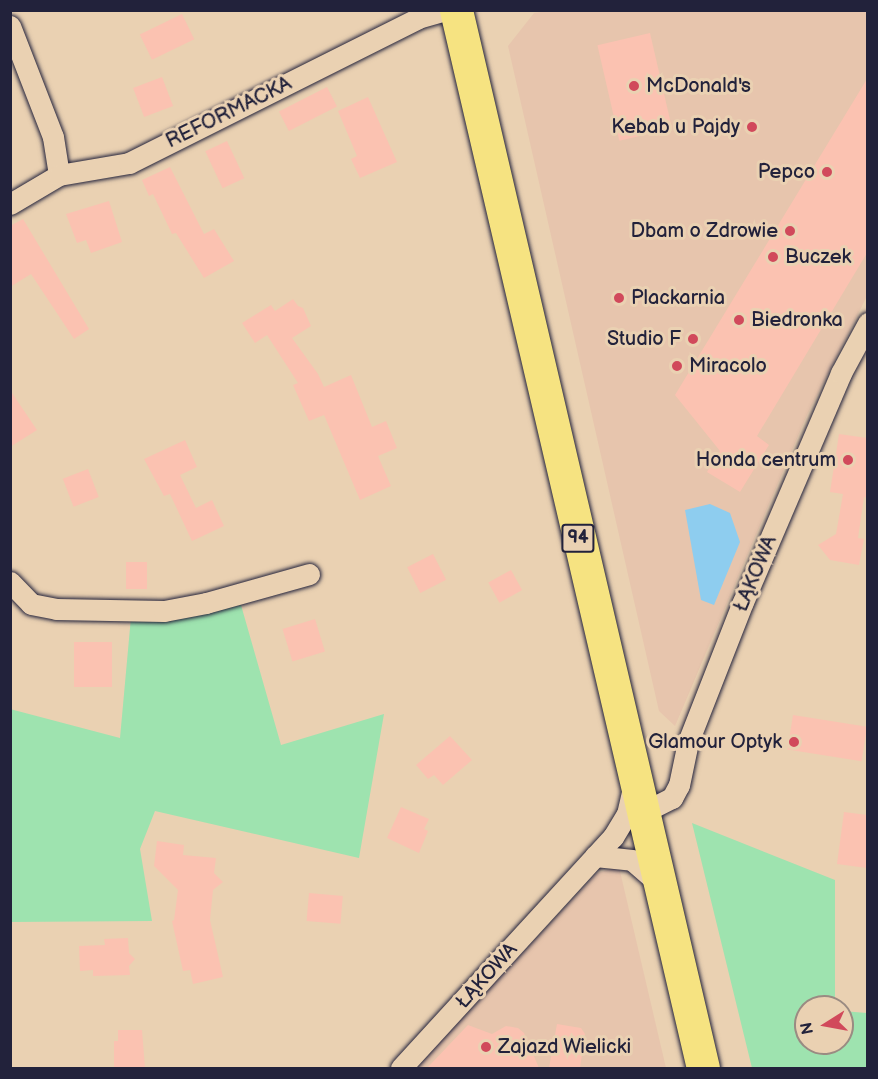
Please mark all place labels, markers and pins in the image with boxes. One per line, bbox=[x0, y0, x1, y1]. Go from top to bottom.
place label: McDonald's bbox=[646, 74, 751, 98]
marker: McDonald's bbox=[627, 79, 641, 93]
place label: Kebab u Pajdy bbox=[611, 115, 740, 139]
marker: Kebab u Pajdy bbox=[745, 120, 759, 134]
place label: Pepco bbox=[758, 160, 815, 184]
marker: Pepco bbox=[820, 165, 834, 179]
place label: Dbam o Zdrowie bbox=[630, 219, 778, 243]
marker: Dbam o Zdrowie bbox=[783, 224, 797, 238]
place label: Buczek bbox=[785, 245, 851, 269]
marker: Buczek bbox=[766, 250, 780, 264]
place label: Plackarnia bbox=[631, 286, 725, 310]
marker: Plackarnia bbox=[612, 291, 626, 305]
place label: Biedronka bbox=[751, 308, 843, 332]
marker: Biedronka bbox=[732, 313, 746, 327]
place label: Studio F bbox=[607, 327, 681, 351]
marker: Studio F bbox=[686, 332, 700, 346]
place label: Miracolo bbox=[689, 354, 767, 378]
marker: Miracolo bbox=[670, 359, 684, 373]
place label: Honda centrum bbox=[696, 448, 836, 472]
marker: Honda centrum bbox=[841, 453, 855, 467]
place label: Glamour Optyk bbox=[648, 730, 782, 754]
marker: Glamour Optyk bbox=[787, 735, 801, 749]
place label: Zajazd Wielicki bbox=[498, 1035, 632, 1059]
marker: Zajazd Wielicki bbox=[479, 1040, 493, 1054]

